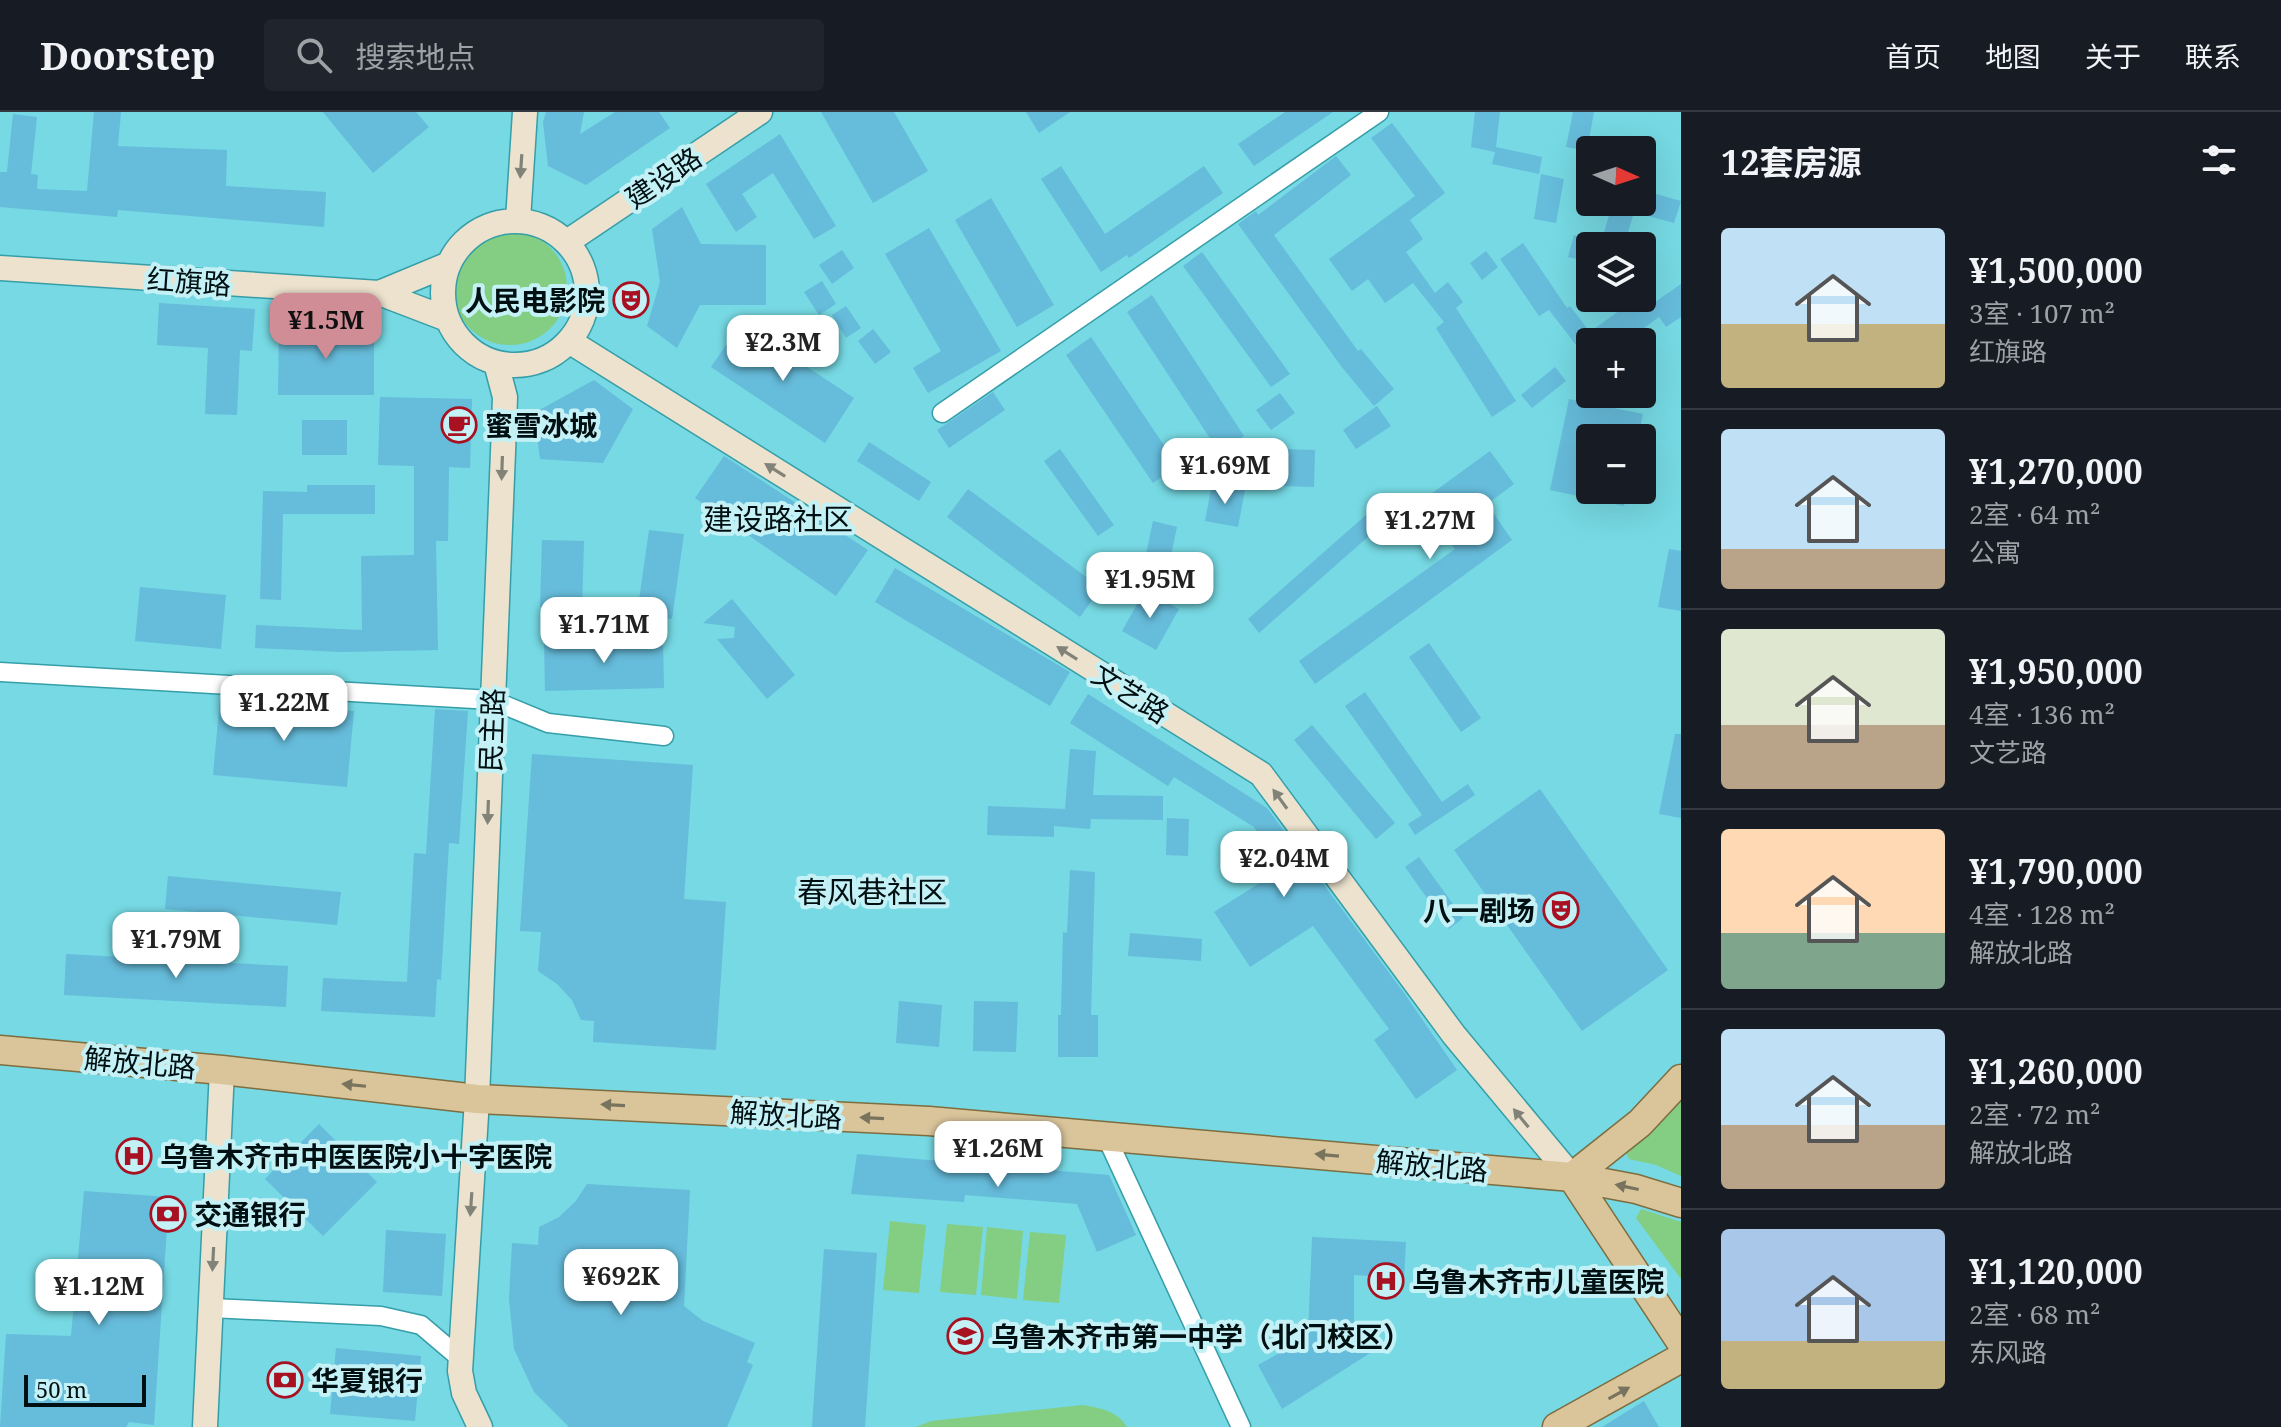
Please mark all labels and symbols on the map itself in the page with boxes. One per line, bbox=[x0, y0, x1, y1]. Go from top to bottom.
north arrow bbox=[1576, 136, 1656, 216]
street label: 建设路 bbox=[618, 138, 708, 216]
one-way arrow bbox=[514, 154, 527, 179]
street label: 红旗路 bbox=[146, 259, 232, 303]
place label: 人民电影院 bbox=[465, 281, 605, 319]
theatre icon: 人民电影院 bbox=[612, 281, 650, 319]
pin: ¥1.5M bbox=[270, 293, 382, 361]
pin: ¥2.3M bbox=[727, 315, 839, 383]
cafe icon: 蜜雪冰城 bbox=[440, 406, 478, 444]
place label: 蜜雪冰城 bbox=[485, 406, 597, 444]
pin: ¥1.69M bbox=[1160, 438, 1290, 506]
one-way arrow bbox=[495, 456, 508, 481]
one-way arrow bbox=[764, 464, 786, 478]
pin: ¥1.27M bbox=[1365, 493, 1495, 561]
district label: 建设路社区 bbox=[703, 498, 853, 539]
pin: ¥1.95M bbox=[1085, 552, 1215, 620]
pin: ¥1.71M bbox=[539, 597, 669, 665]
one-way arrow bbox=[1056, 646, 1078, 660]
street label: 文艺路 bbox=[1085, 655, 1177, 731]
pin: ¥1.22M bbox=[219, 675, 349, 743]
street label: 民主路 bbox=[471, 687, 511, 773]
one-way arrow bbox=[1272, 789, 1288, 809]
one-way arrow bbox=[481, 800, 494, 825]
pin: ¥2.04M bbox=[1219, 831, 1349, 899]
district label: 春风巷社区 bbox=[797, 871, 947, 912]
place label: 八一剧场 bbox=[1423, 891, 1535, 929]
theatre icon: 八一剧场 bbox=[1542, 891, 1580, 929]
pin: ¥1.79M bbox=[111, 912, 241, 980]
street label: 解放北路 bbox=[83, 1038, 197, 1086]
one-way arrow bbox=[341, 1078, 366, 1091]
street label: 解放北路 bbox=[729, 1092, 843, 1136]
one-way arrow bbox=[600, 1099, 625, 1112]
one-way arrow bbox=[1513, 1108, 1529, 1128]
one-way arrow bbox=[859, 1111, 884, 1124]
pin: ¥1.26M bbox=[933, 1121, 1063, 1189]
hospital icon: 乌鲁木齐市中医医院小十字医院 bbox=[115, 1137, 153, 1175]
place label: 乌鲁木齐市中医医院小十字医院 bbox=[160, 1137, 552, 1175]
street label: 解放北路 bbox=[1375, 1141, 1489, 1189]
one-way arrow bbox=[1314, 1149, 1339, 1162]
one-way arrow bbox=[1614, 1180, 1639, 1193]
one-way arrow bbox=[464, 1192, 477, 1217]
bank icon: 交通银行 bbox=[149, 1195, 187, 1233]
place label: 交通银行 bbox=[194, 1195, 306, 1233]
one-way arrow bbox=[206, 1247, 219, 1272]
pin: ¥692K bbox=[565, 1249, 677, 1317]
pin: ¥1.12M bbox=[34, 1259, 164, 1327]
hospital icon: 乌鲁木齐市儿童医院 bbox=[1367, 1262, 1405, 1300]
place label: 乌鲁木齐市儿童医院 bbox=[1412, 1262, 1664, 1300]
school or university icon: 乌鲁木齐市第一中学（北门校区） bbox=[946, 1317, 984, 1355]
place label: 乌鲁木齐市第一中学（北门校区） bbox=[991, 1317, 1411, 1355]
bank icon: 华夏银行 bbox=[266, 1361, 304, 1399]
place label: 华夏银行 bbox=[311, 1361, 423, 1399]
scale bar bbox=[24, 1371, 146, 1407]
one-way arrow bbox=[1608, 1386, 1630, 1400]

